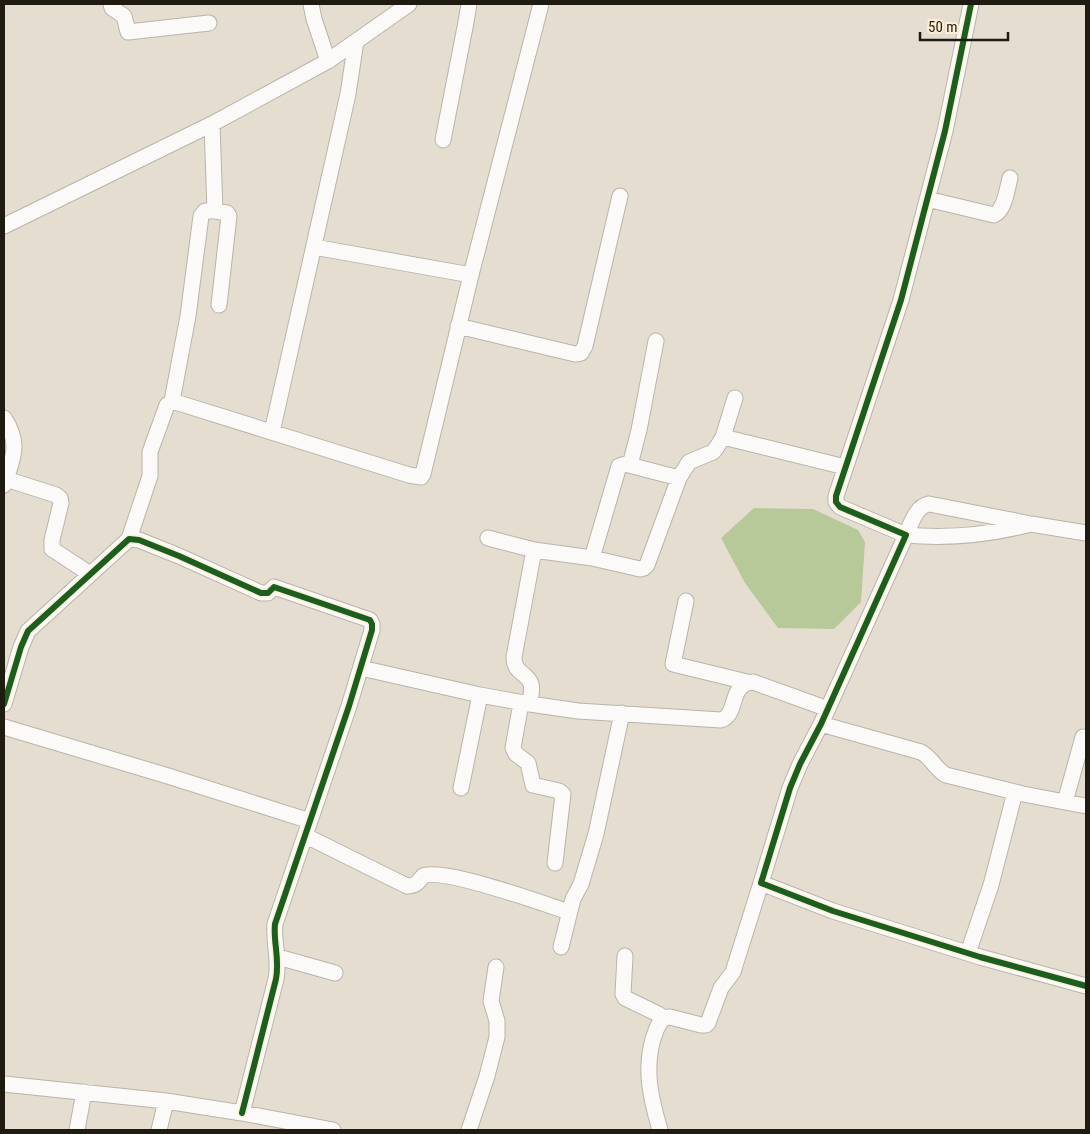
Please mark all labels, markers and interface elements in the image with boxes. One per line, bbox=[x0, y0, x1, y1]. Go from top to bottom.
scale bar bbox=[920, 10, 1008, 42]
text: 50 m bbox=[928, 18, 958, 36]

